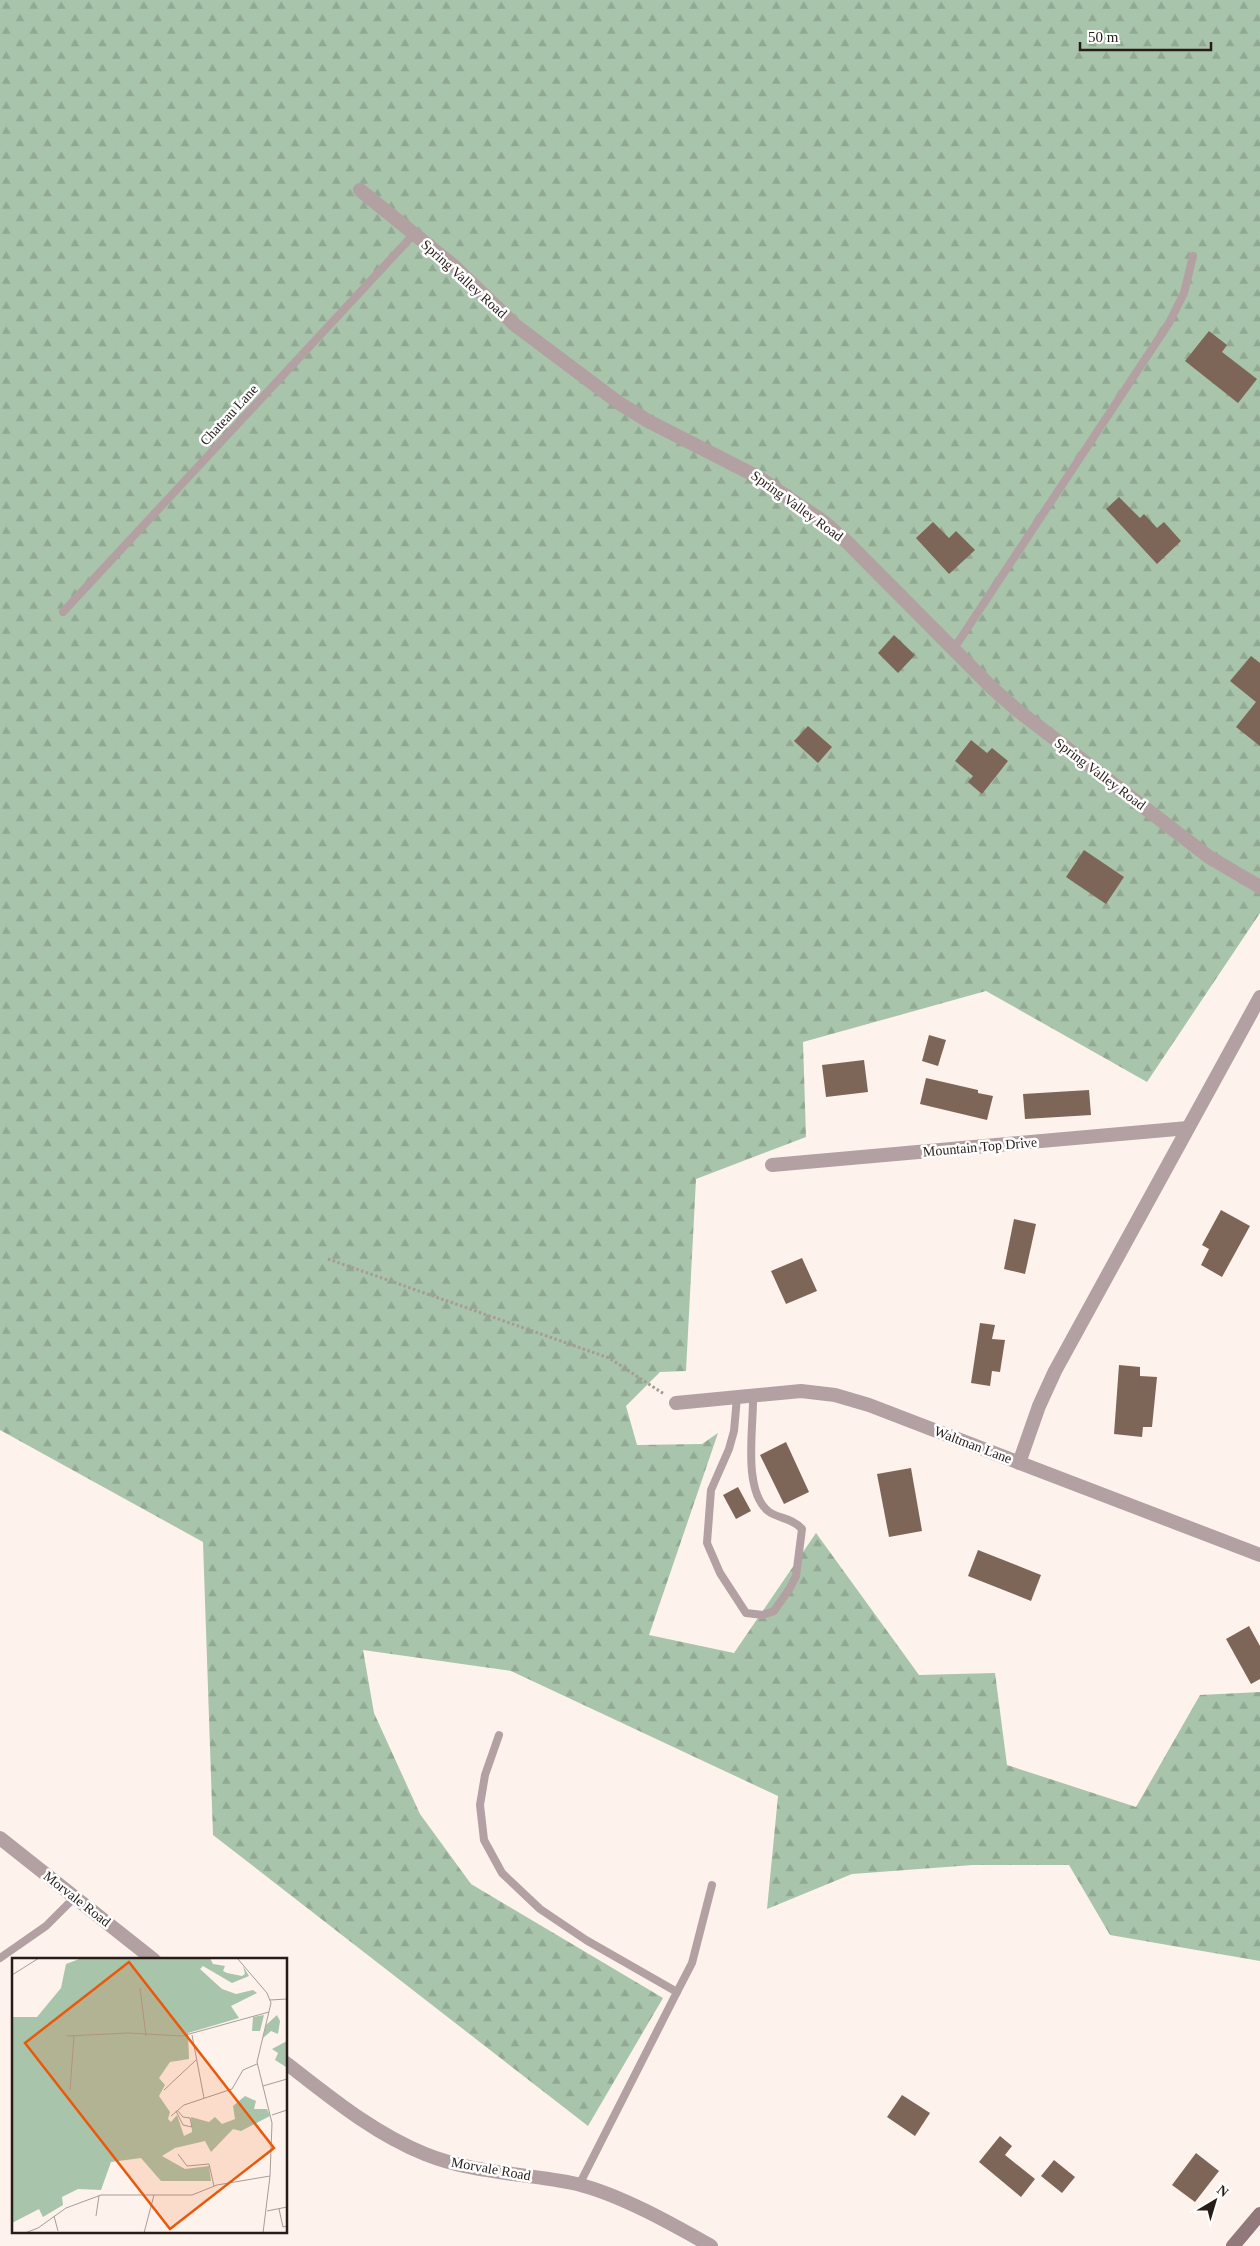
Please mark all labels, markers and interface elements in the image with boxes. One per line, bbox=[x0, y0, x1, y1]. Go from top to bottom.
scale bar bbox=[1080, 20, 1211, 52]
text: 50 m bbox=[1088, 29, 1119, 45]
street label: Spring Valley Road bbox=[418, 237, 510, 321]
street label: Chateau Lane bbox=[197, 382, 261, 448]
street label: Spring Valley Road bbox=[748, 468, 846, 544]
street label: Spring Valley Road bbox=[1052, 735, 1148, 813]
street label: Mountain Top Drive bbox=[922, 1135, 1038, 1159]
street label: Waltman Lane bbox=[932, 1423, 1014, 1467]
street label: Morvale Road bbox=[41, 1868, 113, 1930]
inset map bbox=[12, 1958, 288, 2234]
street label: Morvale Road bbox=[450, 2155, 532, 2183]
north arrow bbox=[1190, 2176, 1240, 2226]
text: N bbox=[1214, 2182, 1231, 2200]

